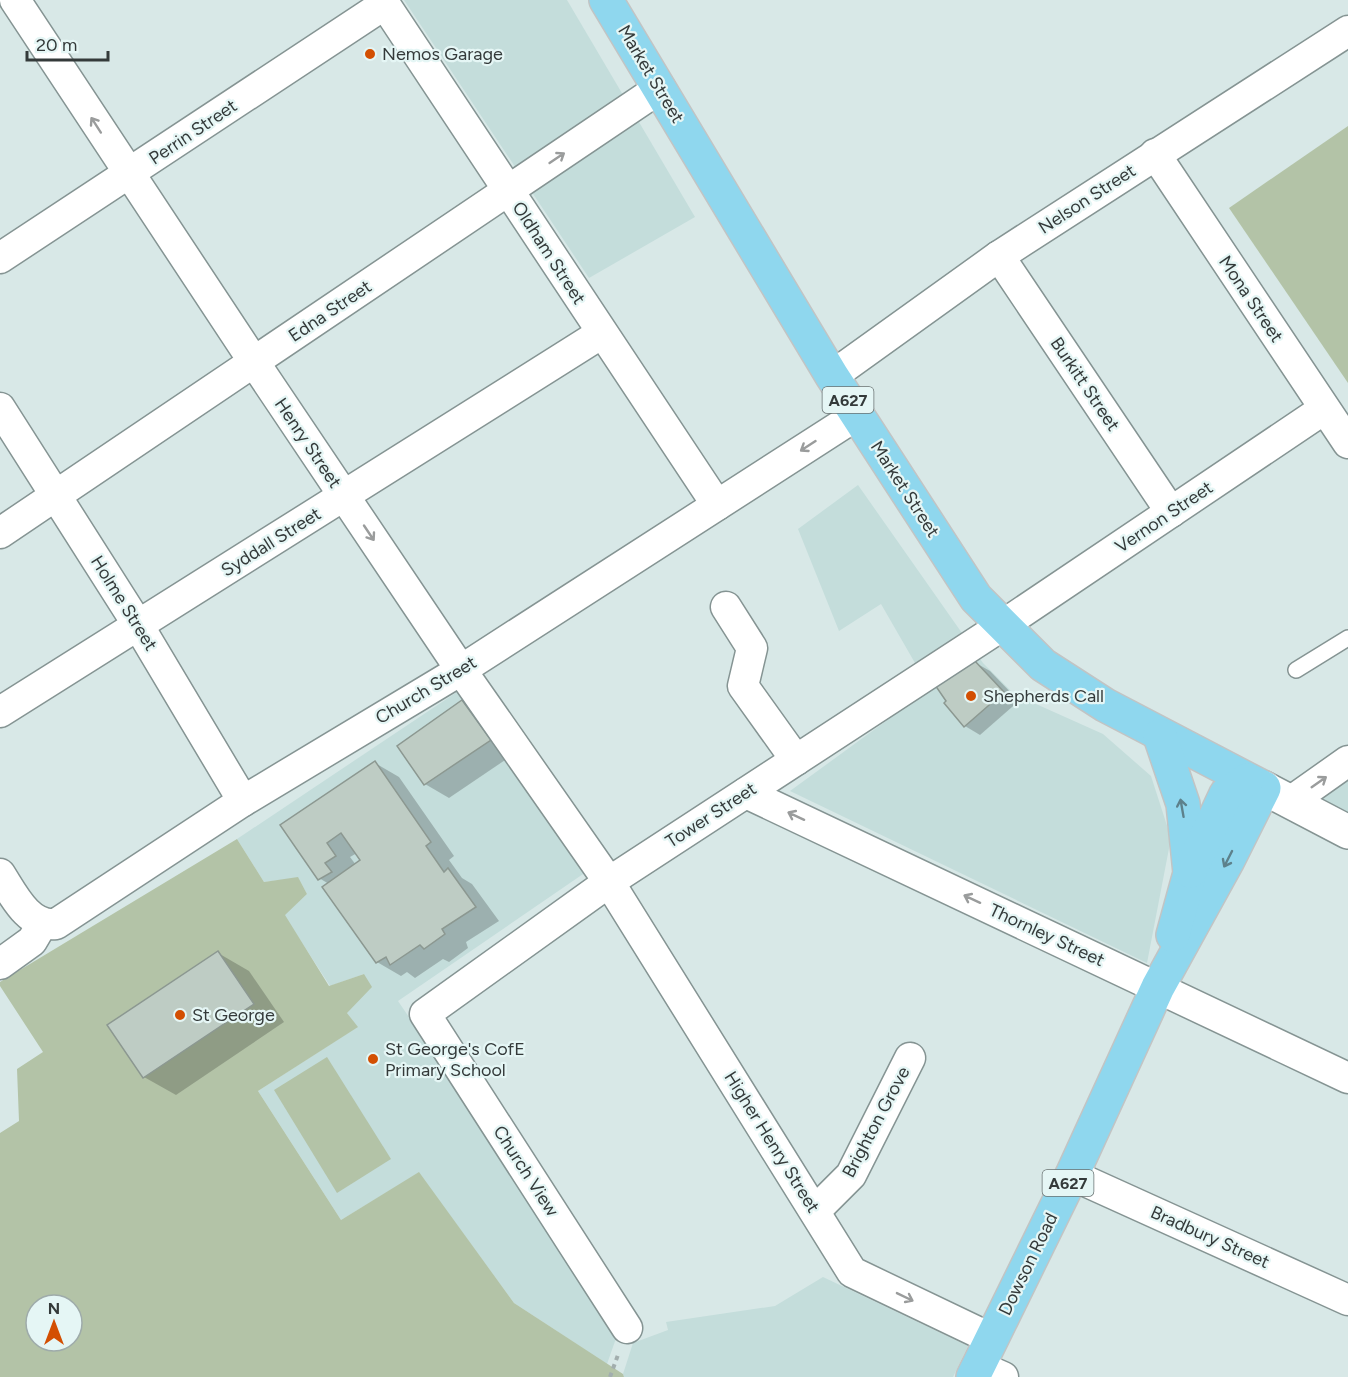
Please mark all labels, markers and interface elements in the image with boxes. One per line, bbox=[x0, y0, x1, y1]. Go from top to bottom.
street label: Market Street bbox=[613, 21, 689, 127]
scale bar bbox=[27, 24, 108, 62]
text: 20 m bbox=[36, 34, 77, 56]
place label: Nemos Garage bbox=[382, 43, 503, 65]
marker: Nemos Garage bbox=[363, 47, 377, 61]
street label: Perrin Street bbox=[145, 94, 241, 169]
one-way arrow bbox=[90, 118, 102, 134]
one-way arrow bbox=[548, 152, 565, 164]
street label: Nelson Street bbox=[1034, 159, 1140, 239]
street label: Oldham Street bbox=[508, 198, 590, 309]
street label: Mona Street bbox=[1214, 252, 1288, 347]
street label: Edna Street bbox=[284, 275, 376, 347]
street label: Burkitt Street bbox=[1046, 333, 1125, 435]
road number: A627 bbox=[822, 387, 874, 413]
street label: Henry Street bbox=[270, 394, 346, 492]
street label: Market Street bbox=[866, 437, 944, 541]
one-way arrow bbox=[800, 441, 817, 453]
street label: Vernon Street bbox=[1111, 476, 1217, 558]
street label: Syddall Street bbox=[217, 503, 325, 581]
one-way arrow bbox=[363, 524, 375, 540]
street label: Holme Street bbox=[86, 551, 162, 655]
street label: Church Street bbox=[372, 651, 481, 729]
place label: Shepherds Call bbox=[983, 685, 1104, 707]
marker: Shepherds Call bbox=[964, 689, 978, 703]
one-way arrow bbox=[1311, 776, 1327, 788]
street label: Tower Street bbox=[662, 777, 761, 852]
one-way arrow bbox=[1176, 798, 1187, 818]
one-way arrow bbox=[787, 810, 805, 822]
one-way arrow bbox=[1222, 850, 1233, 868]
one-way arrow bbox=[964, 893, 982, 905]
street label: Thornley Street bbox=[986, 899, 1108, 971]
place label: St George bbox=[192, 1004, 275, 1026]
marker: St George bbox=[173, 1008, 187, 1022]
place label: St George's CofE Primary School bbox=[385, 1038, 525, 1081]
marker: St George's CofE Primary School bbox=[366, 1052, 380, 1066]
street label: Brighton Grove bbox=[838, 1063, 915, 1181]
street label: Higher Henry Street bbox=[720, 1067, 824, 1217]
street label: Church View bbox=[489, 1122, 563, 1220]
road number: A627 bbox=[1042, 1170, 1094, 1196]
street label: Bradbury Street bbox=[1147, 1201, 1273, 1273]
street label: Dowson Road bbox=[994, 1209, 1062, 1319]
one-way arrow bbox=[895, 1292, 913, 1304]
north arrow bbox=[24, 1293, 84, 1353]
text: N bbox=[48, 1299, 60, 1318]

